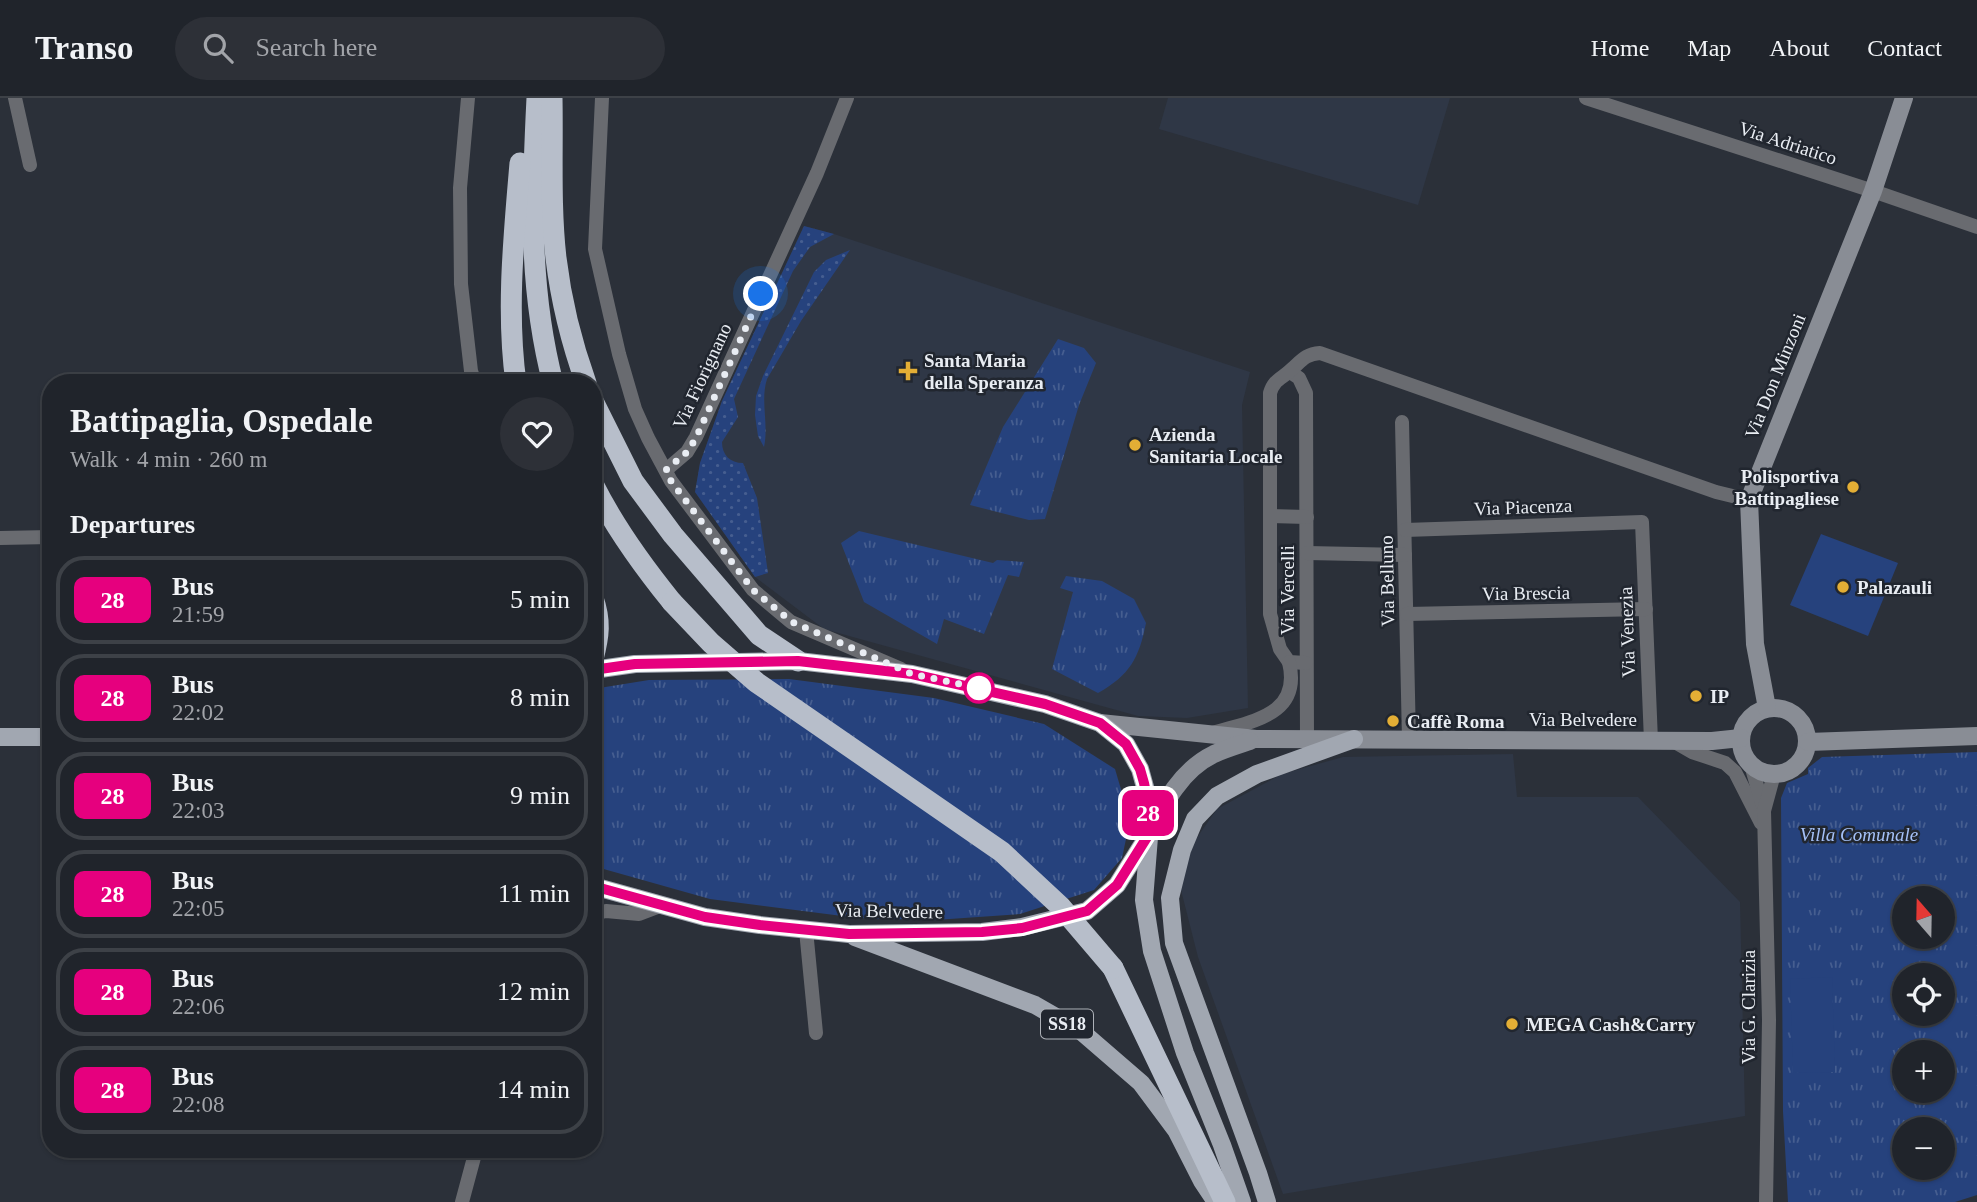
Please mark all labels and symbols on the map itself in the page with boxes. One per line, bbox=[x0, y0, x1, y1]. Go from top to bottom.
street label: Via Adriatico bbox=[1736, 117, 1840, 169]
your location bbox=[743, 276, 778, 311]
street label: Via Don Minzoni bbox=[1740, 310, 1810, 442]
street label: Via Fiorignano bbox=[668, 320, 736, 432]
place label: Santa Maria della Speranza bbox=[924, 350, 1044, 393]
marker: Santa Maria della Speranza bbox=[898, 361, 918, 381]
place label: Azienda Sanitaria Locale bbox=[1149, 424, 1283, 467]
marker: Azienda Sanitaria Locale bbox=[1127, 437, 1143, 453]
place label: Polisportiva Battipagliese bbox=[1735, 466, 1839, 509]
marker: Polisportiva Battipagliese bbox=[1845, 479, 1861, 495]
street label: Via Piacenza bbox=[1473, 495, 1573, 519]
street label: Via Belluno bbox=[1376, 535, 1398, 627]
street label: Via Vercelli bbox=[1277, 545, 1298, 635]
place label: Palazauli bbox=[1857, 577, 1932, 598]
marker: Palazauli bbox=[1835, 579, 1851, 595]
street label: Via Brescia bbox=[1482, 582, 1571, 604]
street label: Via Venezia bbox=[1615, 586, 1639, 678]
unlabelled marker bbox=[964, 673, 994, 703]
place label: IP bbox=[1710, 686, 1729, 707]
marker: IP bbox=[1688, 688, 1704, 704]
street label: Via Belvedere bbox=[1529, 709, 1637, 730]
place label: Caffè Roma bbox=[1407, 711, 1505, 732]
marker: Caffè Roma bbox=[1385, 713, 1401, 729]
line badge: 28 bbox=[1116, 790, 1180, 836]
park label: Villa Comunale bbox=[1800, 824, 1918, 845]
north arrow bbox=[1892, 886, 1955, 948]
street label: Via Belvedere bbox=[835, 900, 943, 922]
street label: Via G. Clarizia bbox=[1738, 949, 1759, 1064]
road number: SS18 bbox=[1041, 1009, 1093, 1038]
place label: MEGA Cash&Carry bbox=[1526, 1014, 1696, 1035]
marker: MEGA Cash&Carry bbox=[1504, 1016, 1520, 1032]

